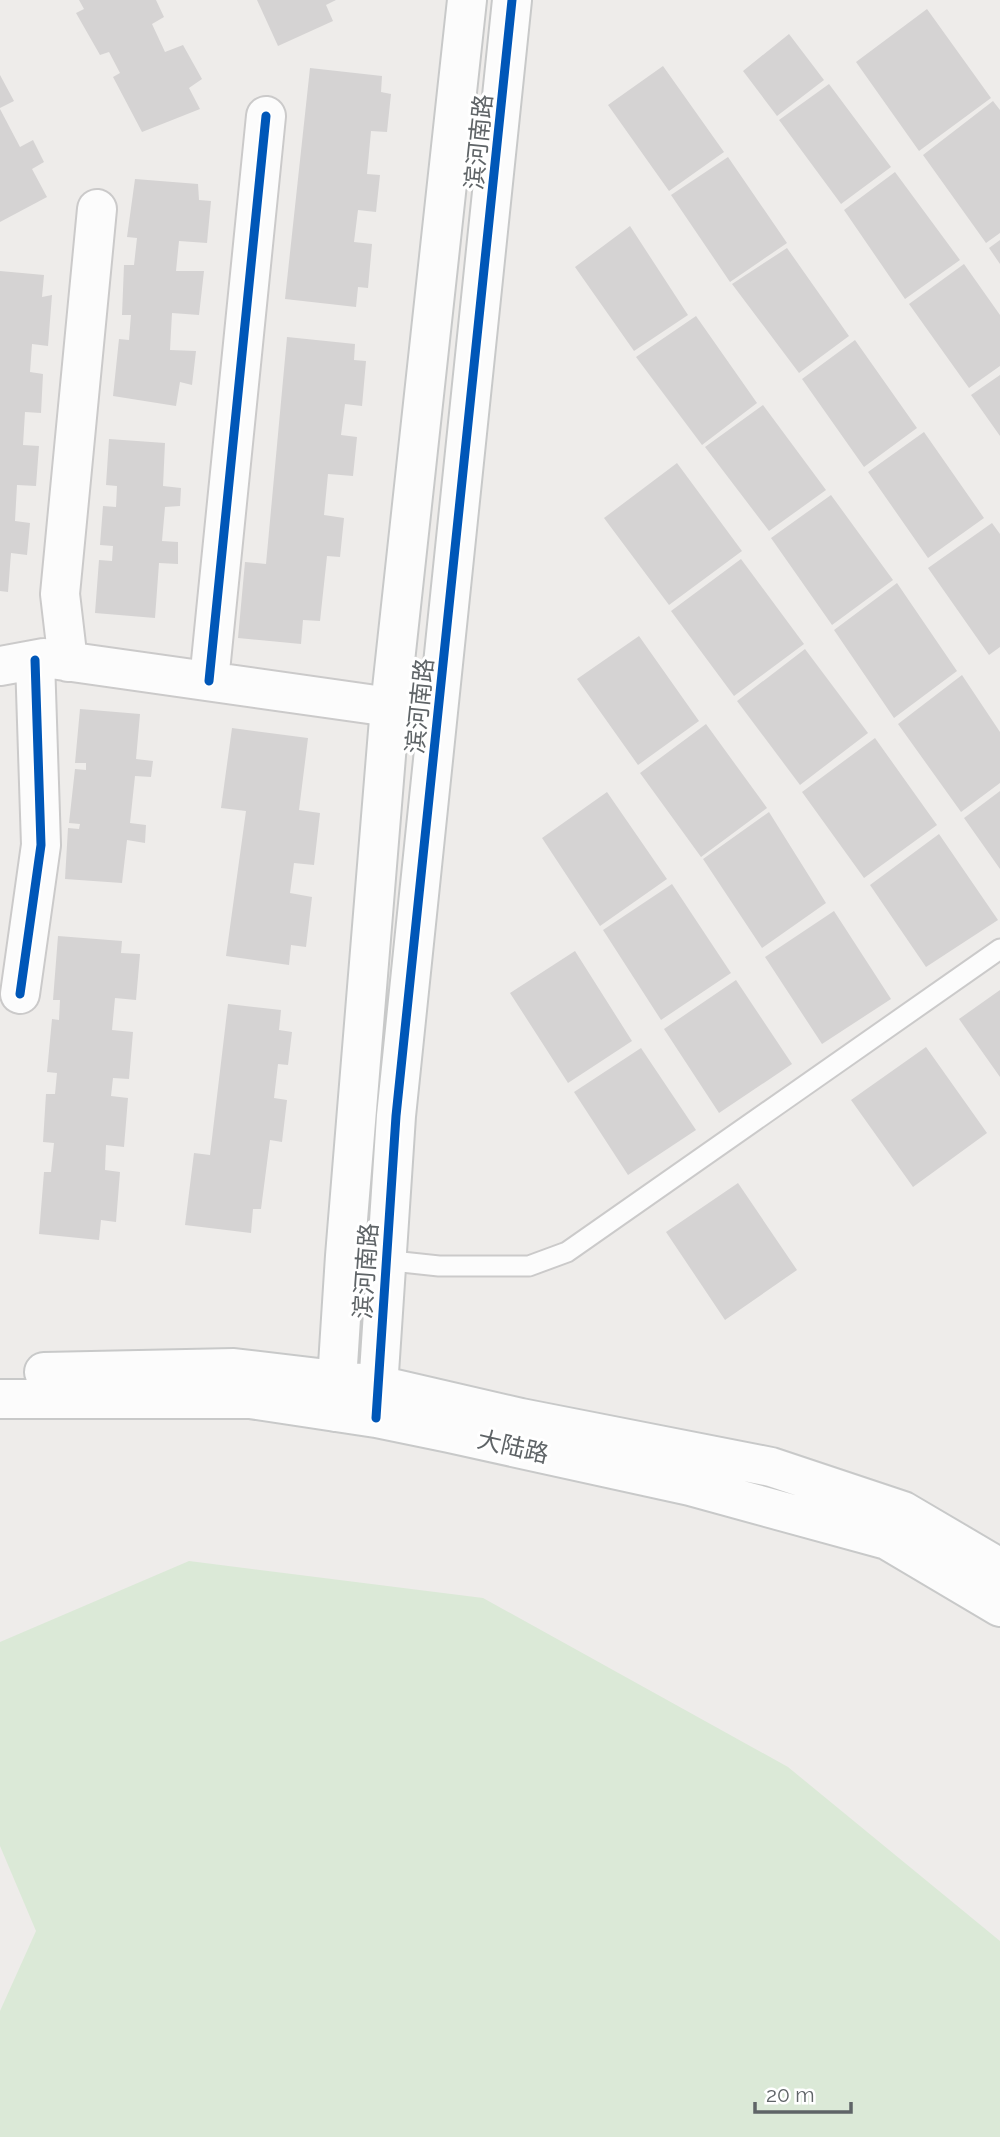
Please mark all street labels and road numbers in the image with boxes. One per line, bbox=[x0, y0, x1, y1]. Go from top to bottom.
street label: 滨河南路 bbox=[459, 93, 498, 191]
street label: 滨河南路 bbox=[400, 657, 439, 755]
street label: 滨河南路 bbox=[348, 1222, 383, 1320]
street label: 大陆路 bbox=[475, 1424, 551, 1469]

